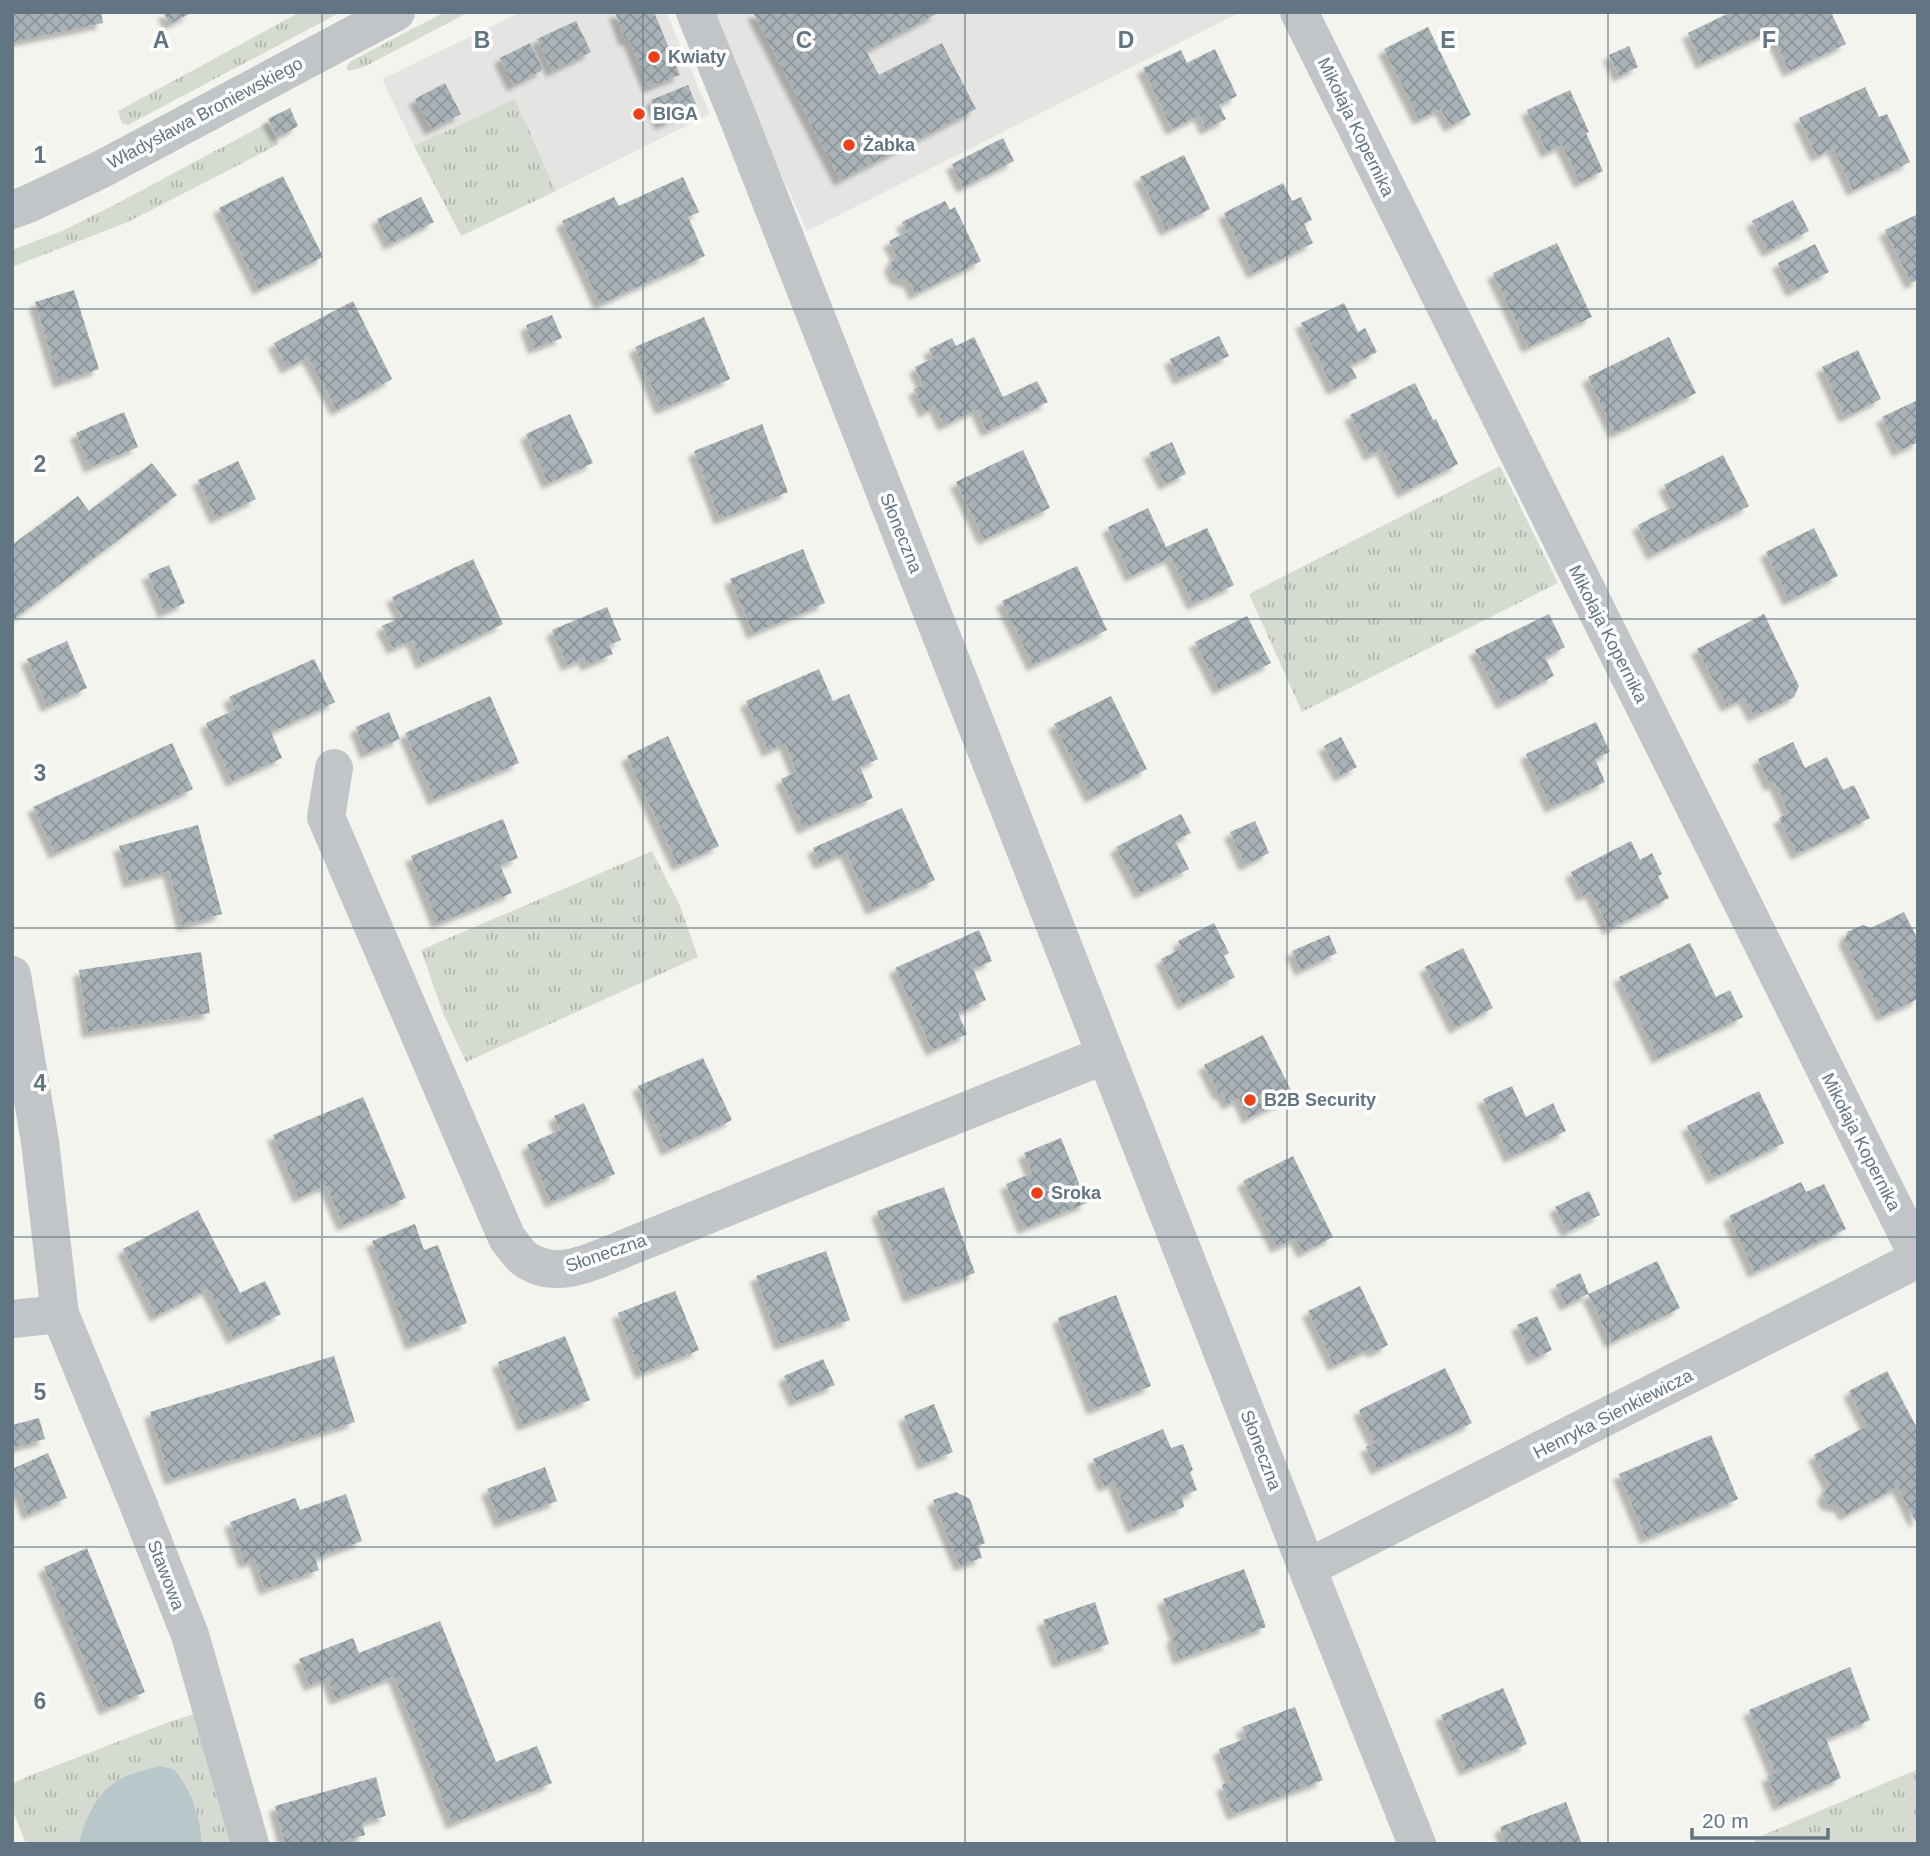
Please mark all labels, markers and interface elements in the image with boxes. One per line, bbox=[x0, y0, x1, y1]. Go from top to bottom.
text: A bbox=[153, 27, 169, 53]
text: B bbox=[474, 27, 490, 53]
text: C bbox=[796, 27, 812, 53]
text: D bbox=[1118, 27, 1134, 53]
text: E bbox=[1440, 27, 1456, 53]
text: F bbox=[1762, 27, 1776, 53]
place label: Kwiaty bbox=[668, 47, 726, 67]
marker: Kwiaty bbox=[646, 49, 662, 65]
street label: Władysława Broniewskiego bbox=[104, 53, 306, 173]
street label: Mikołaja Kopernika bbox=[1314, 54, 1399, 201]
place label: BIGA bbox=[653, 104, 698, 124]
marker: BIGA bbox=[631, 106, 647, 122]
place label: Żabka bbox=[863, 135, 916, 155]
marker: Żabka bbox=[841, 137, 857, 153]
text: 1 bbox=[34, 142, 47, 168]
text: 2 bbox=[34, 451, 46, 477]
street label: Słoneczna bbox=[876, 490, 926, 577]
street label: Mikołaja Kopernika bbox=[1565, 562, 1652, 707]
text: 3 bbox=[34, 760, 46, 786]
text: 4 bbox=[34, 1070, 47, 1096]
street label: Mikołaja Kopernika bbox=[1818, 1070, 1905, 1215]
place label: B2B Security bbox=[1264, 1090, 1376, 1110]
marker: B2B Security bbox=[1242, 1092, 1258, 1108]
place label: Sroka bbox=[1051, 1183, 1102, 1203]
marker: Sroka bbox=[1029, 1185, 1045, 1201]
street label: Słoneczna bbox=[563, 1230, 650, 1276]
street label: Henryka Sienkiewicza bbox=[1530, 1365, 1697, 1463]
text: 5 bbox=[34, 1379, 47, 1405]
street label: Słoneczna bbox=[1237, 1407, 1286, 1494]
street label: Stawowa bbox=[144, 1537, 189, 1614]
text: 6 bbox=[34, 1688, 46, 1714]
scale bar bbox=[1692, 1797, 1828, 1841]
text: 20 m bbox=[1702, 1809, 1749, 1832]

